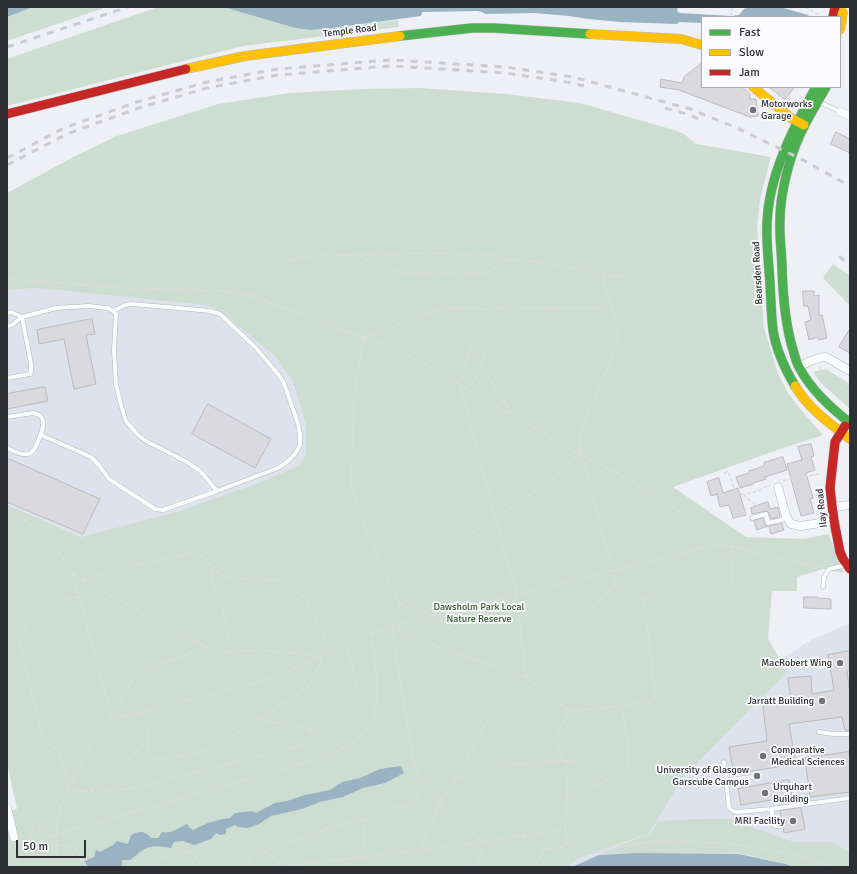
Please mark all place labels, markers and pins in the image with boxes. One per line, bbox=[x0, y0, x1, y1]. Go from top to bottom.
place label: Motorworks Garage bbox=[761, 98, 812, 122]
marker: Motorworks Garage bbox=[748, 105, 758, 115]
place label: MacRobert Wing bbox=[761, 657, 832, 669]
marker: MacRobert Wing bbox=[835, 658, 845, 668]
place label: Jarratt Building bbox=[747, 695, 814, 707]
marker: Jarratt Building bbox=[817, 696, 827, 706]
place label: Comparative Medical Sciences bbox=[771, 744, 845, 768]
marker: Comparative Medical Sciences bbox=[758, 751, 768, 761]
place label: University of Glasgow Garscube Campus bbox=[657, 764, 749, 788]
marker: University of Glasgow Garscube Campus bbox=[752, 771, 762, 781]
place label: Urquhart Building bbox=[773, 781, 812, 804]
marker: Urquhart Building bbox=[760, 788, 770, 798]
place label: MRI Facility bbox=[735, 815, 785, 827]
marker: MRI Facility bbox=[788, 816, 798, 826]

